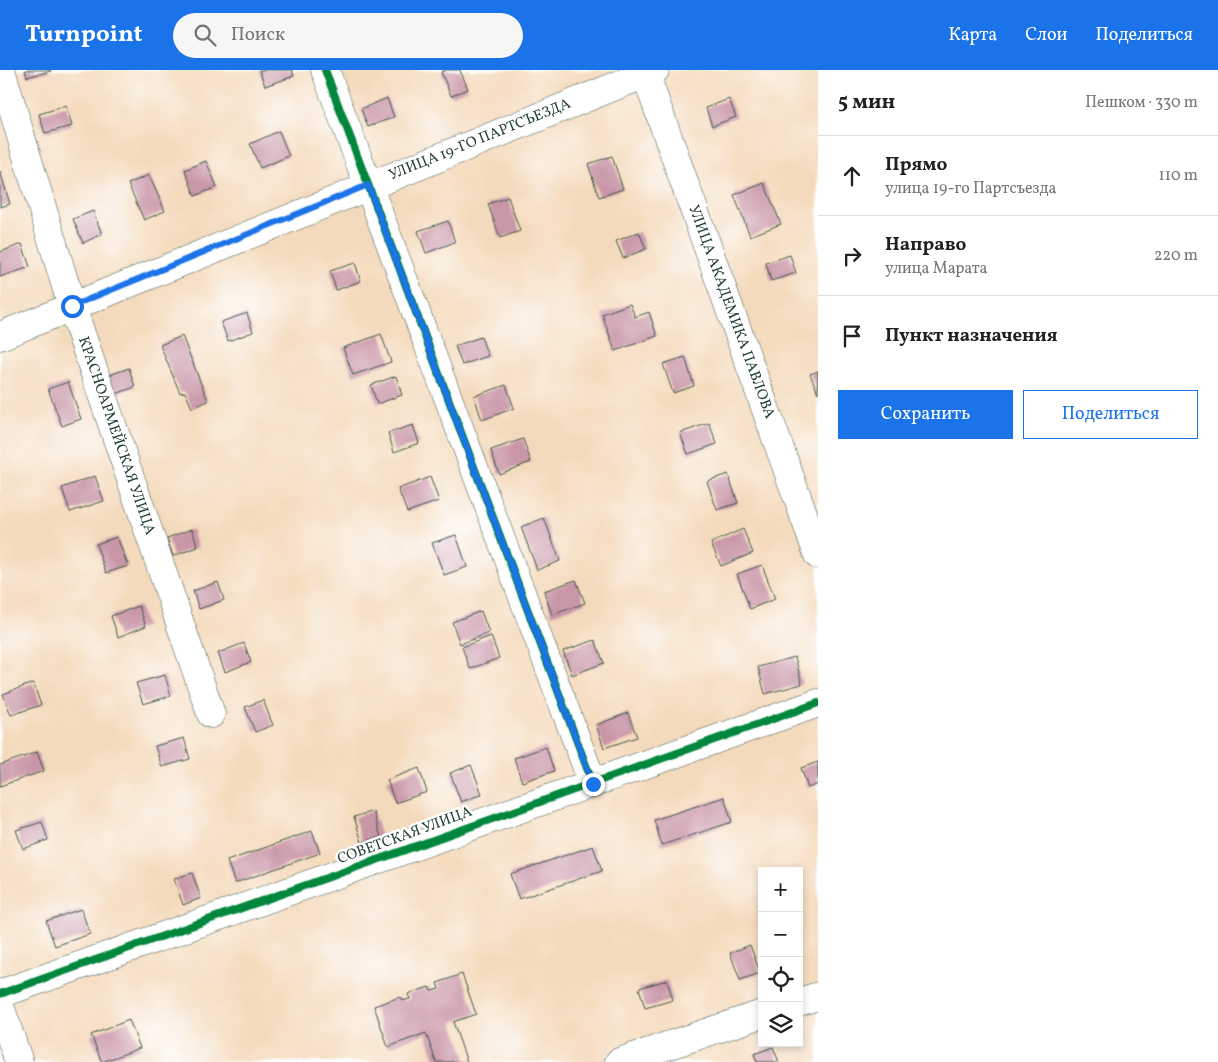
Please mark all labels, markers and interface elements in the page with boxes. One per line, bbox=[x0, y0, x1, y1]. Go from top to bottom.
search box bbox=[173, 13, 523, 58]
text: Turnpoint bbox=[25, 18, 143, 52]
icon: search bbox=[191, 21, 219, 49]
text: Поиск bbox=[231, 22, 285, 48]
text: Карта bbox=[949, 23, 997, 48]
text: Слои bbox=[1025, 23, 1067, 48]
text: Поделиться bbox=[1095, 23, 1193, 48]
text: 5 мин bbox=[838, 88, 895, 117]
text: Пешком · 330 m bbox=[1085, 92, 1198, 114]
street label: УЛИЦА 19-ГО ПАРТСЪЕЗДА bbox=[386, 94, 575, 186]
text: Прямо bbox=[885, 152, 947, 178]
icon: ahead bbox=[838, 162, 866, 190]
text: 110 m bbox=[1159, 165, 1198, 187]
text: улица 19-го Партсъезда bbox=[885, 178, 1056, 200]
street label: УЛИЦА АКАДЕМИКА ПАВЛОВА bbox=[682, 202, 780, 422]
text: Направо bbox=[885, 232, 967, 258]
icon: right bbox=[838, 242, 866, 270]
text: 220 m bbox=[1154, 245, 1198, 267]
text: улица Марата bbox=[885, 258, 988, 280]
route start bbox=[61, 295, 84, 318]
icon: arrive bbox=[838, 322, 866, 350]
text: Пункт назначения bbox=[885, 323, 1058, 349]
street label: КРАСНОАРМЕЙСКАЯ УЛИЦА bbox=[72, 334, 160, 539]
button: Сохранить bbox=[838, 390, 1013, 439]
button: Поделиться bbox=[1023, 390, 1198, 439]
route end bbox=[582, 773, 605, 796]
street label: СОВЕТСКАЯ УЛИЦА bbox=[335, 802, 476, 870]
map controls bbox=[758, 867, 803, 1047]
button: + bbox=[758, 867, 803, 912]
button: − bbox=[758, 912, 803, 957]
button: locate bbox=[758, 957, 803, 1002]
button: layers bbox=[758, 1002, 803, 1047]

